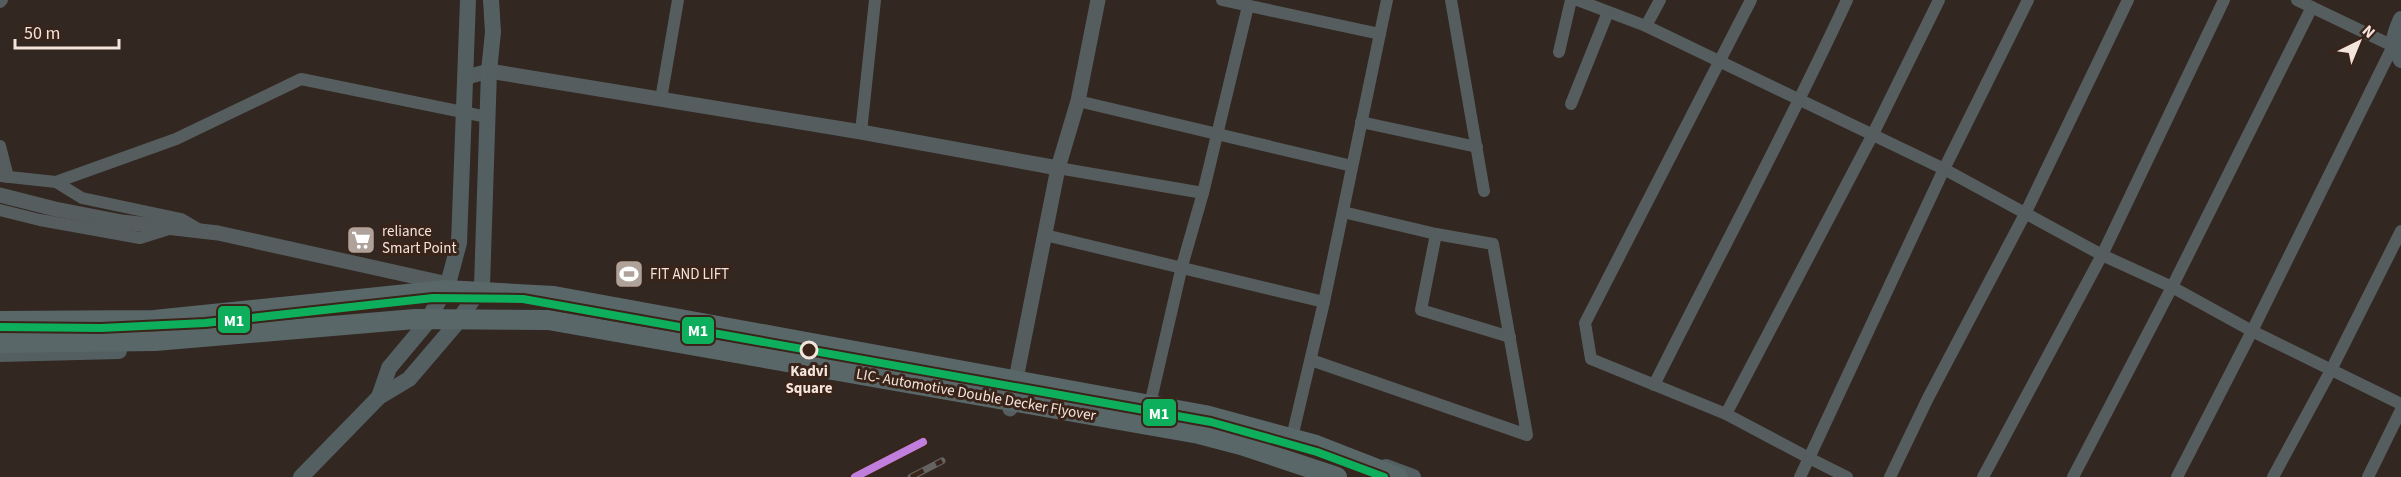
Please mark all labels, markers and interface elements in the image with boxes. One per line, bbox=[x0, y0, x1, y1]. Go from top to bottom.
scale bar bbox=[15, 12, 118, 50]
north arrow bbox=[2329, 12, 2389, 72]
text: N bbox=[2357, 20, 2380, 43]
text: 50 m bbox=[24, 21, 60, 46]
place label: reliance Smart Point bbox=[382, 221, 457, 259]
supermarket icon: reliance Smart Point bbox=[345, 224, 377, 256]
sports icon: FIT AND LIFT bbox=[613, 258, 645, 290]
place label: FIT AND LIFT bbox=[650, 264, 729, 285]
line badge: M1 bbox=[217, 305, 251, 334]
text: M1 bbox=[224, 310, 244, 332]
line badge: M1 bbox=[681, 316, 715, 345]
text: M1 bbox=[688, 320, 708, 342]
marker: Kadvi Square bbox=[800, 341, 818, 359]
place label: Kadvi Square bbox=[786, 361, 833, 399]
street label: LIC- Automotive Double Decker Flyover bbox=[855, 364, 1098, 427]
line badge: M1 bbox=[1142, 398, 1177, 427]
text: M1 bbox=[1149, 403, 1169, 425]

